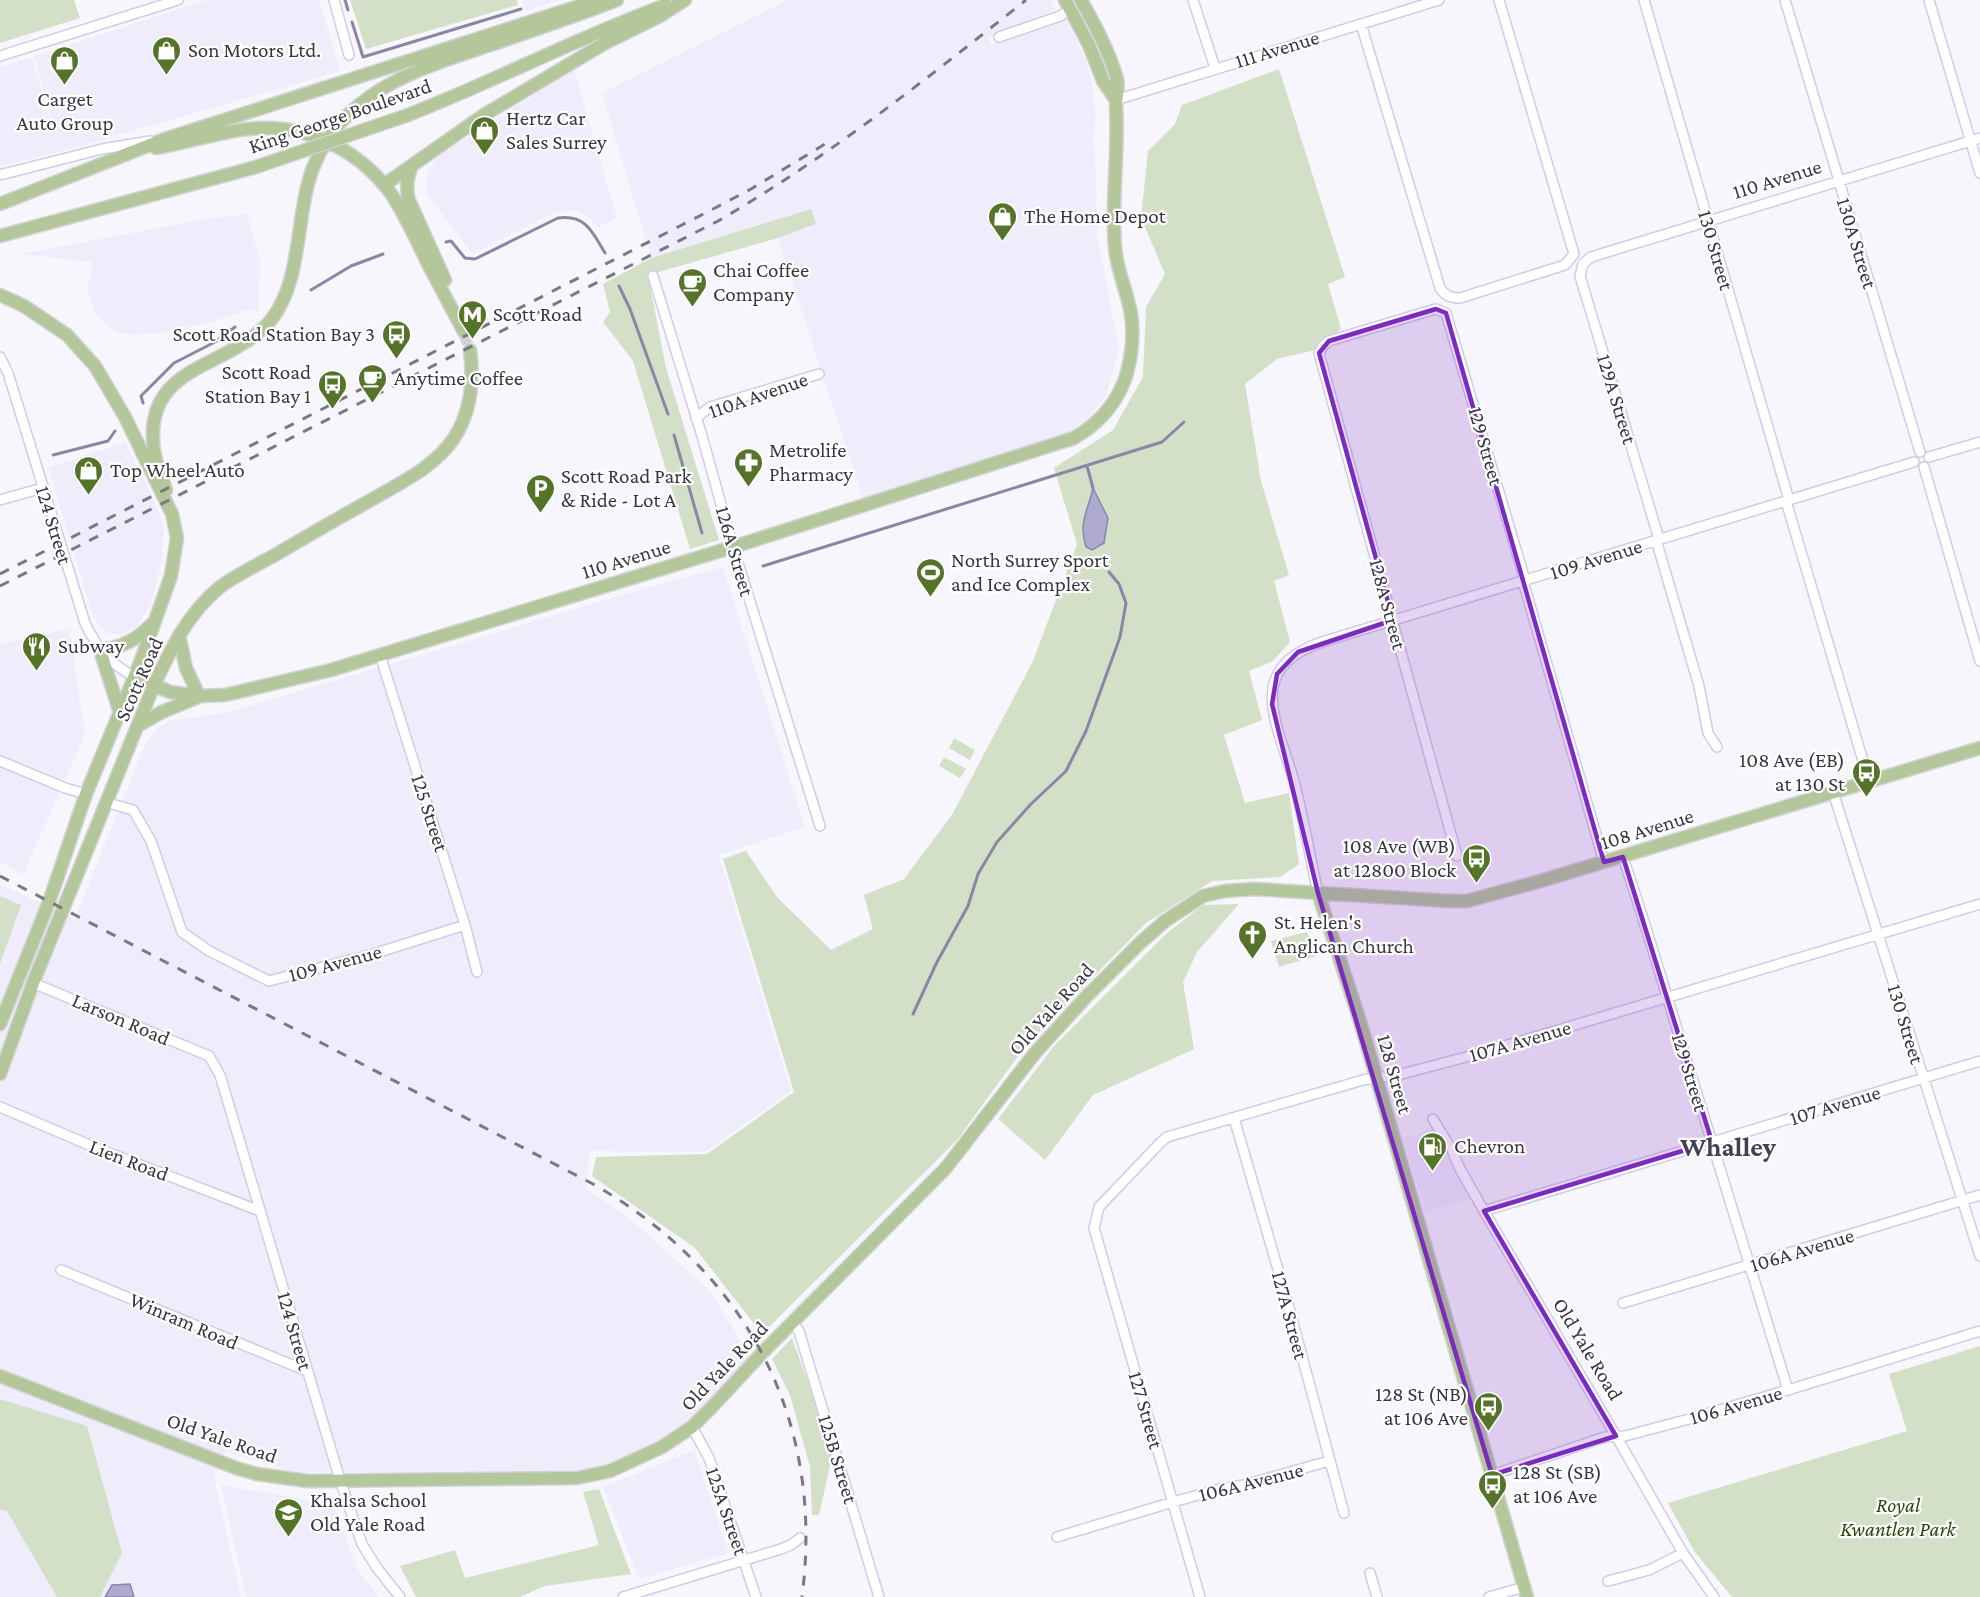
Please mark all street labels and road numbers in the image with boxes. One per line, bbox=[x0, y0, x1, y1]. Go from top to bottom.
street label: 111 Avenue bbox=[1232, 25, 1322, 73]
street label: King George Boulevard bbox=[246, 74, 434, 158]
street label: 110 Avenue bbox=[1730, 154, 1824, 204]
street label: 130A Street bbox=[1832, 195, 1882, 292]
street label: 130 Street bbox=[1693, 207, 1739, 294]
street label: 129A Street bbox=[1592, 351, 1642, 448]
street label: 110A Avenue bbox=[705, 367, 811, 423]
street label: 129 Street bbox=[1463, 404, 1509, 489]
street label: 124 Street bbox=[31, 483, 78, 568]
street label: 126A Street bbox=[711, 503, 760, 600]
street label: 110 Avenue bbox=[579, 534, 673, 584]
street label: 109 Avenue bbox=[1547, 534, 1645, 584]
street label: 128A Street bbox=[1364, 556, 1412, 653]
street label: Scott Road bbox=[110, 633, 168, 725]
street label: 125 Street bbox=[406, 771, 454, 856]
street label: 108 Avenue bbox=[1598, 803, 1696, 855]
street label: 109 Avenue bbox=[286, 939, 384, 987]
street label: Old Yale Road bbox=[1003, 958, 1099, 1060]
street label: 130 Street bbox=[1883, 981, 1930, 1068]
street label: Larson Road bbox=[68, 988, 174, 1050]
street label: 107A Avenue bbox=[1466, 1015, 1574, 1067]
street label: 129 Street bbox=[1667, 1030, 1714, 1115]
street label: 128 Street bbox=[1372, 1032, 1418, 1117]
street label: 107 Avenue bbox=[1787, 1080, 1883, 1130]
street label: Lien Road bbox=[86, 1134, 172, 1186]
street label: 106A Avenue bbox=[1747, 1223, 1857, 1277]
street label: 127A Street bbox=[1267, 1268, 1314, 1363]
street label: Winram Road bbox=[126, 1287, 242, 1355]
street label: 124 Street bbox=[272, 1289, 318, 1374]
street label: Old Yale Road bbox=[1548, 1293, 1628, 1405]
street label: Old Yale Road bbox=[675, 1316, 773, 1416]
street label: 127 Street bbox=[1124, 1368, 1169, 1453]
street label: 106 Avenue bbox=[1687, 1380, 1785, 1430]
street label: Old Yale Road bbox=[164, 1408, 280, 1468]
street label: 125B Street bbox=[813, 1412, 863, 1507]
street label: 106A Avenue bbox=[1196, 1457, 1306, 1507]
street label: 125A Street bbox=[701, 1464, 754, 1559]

